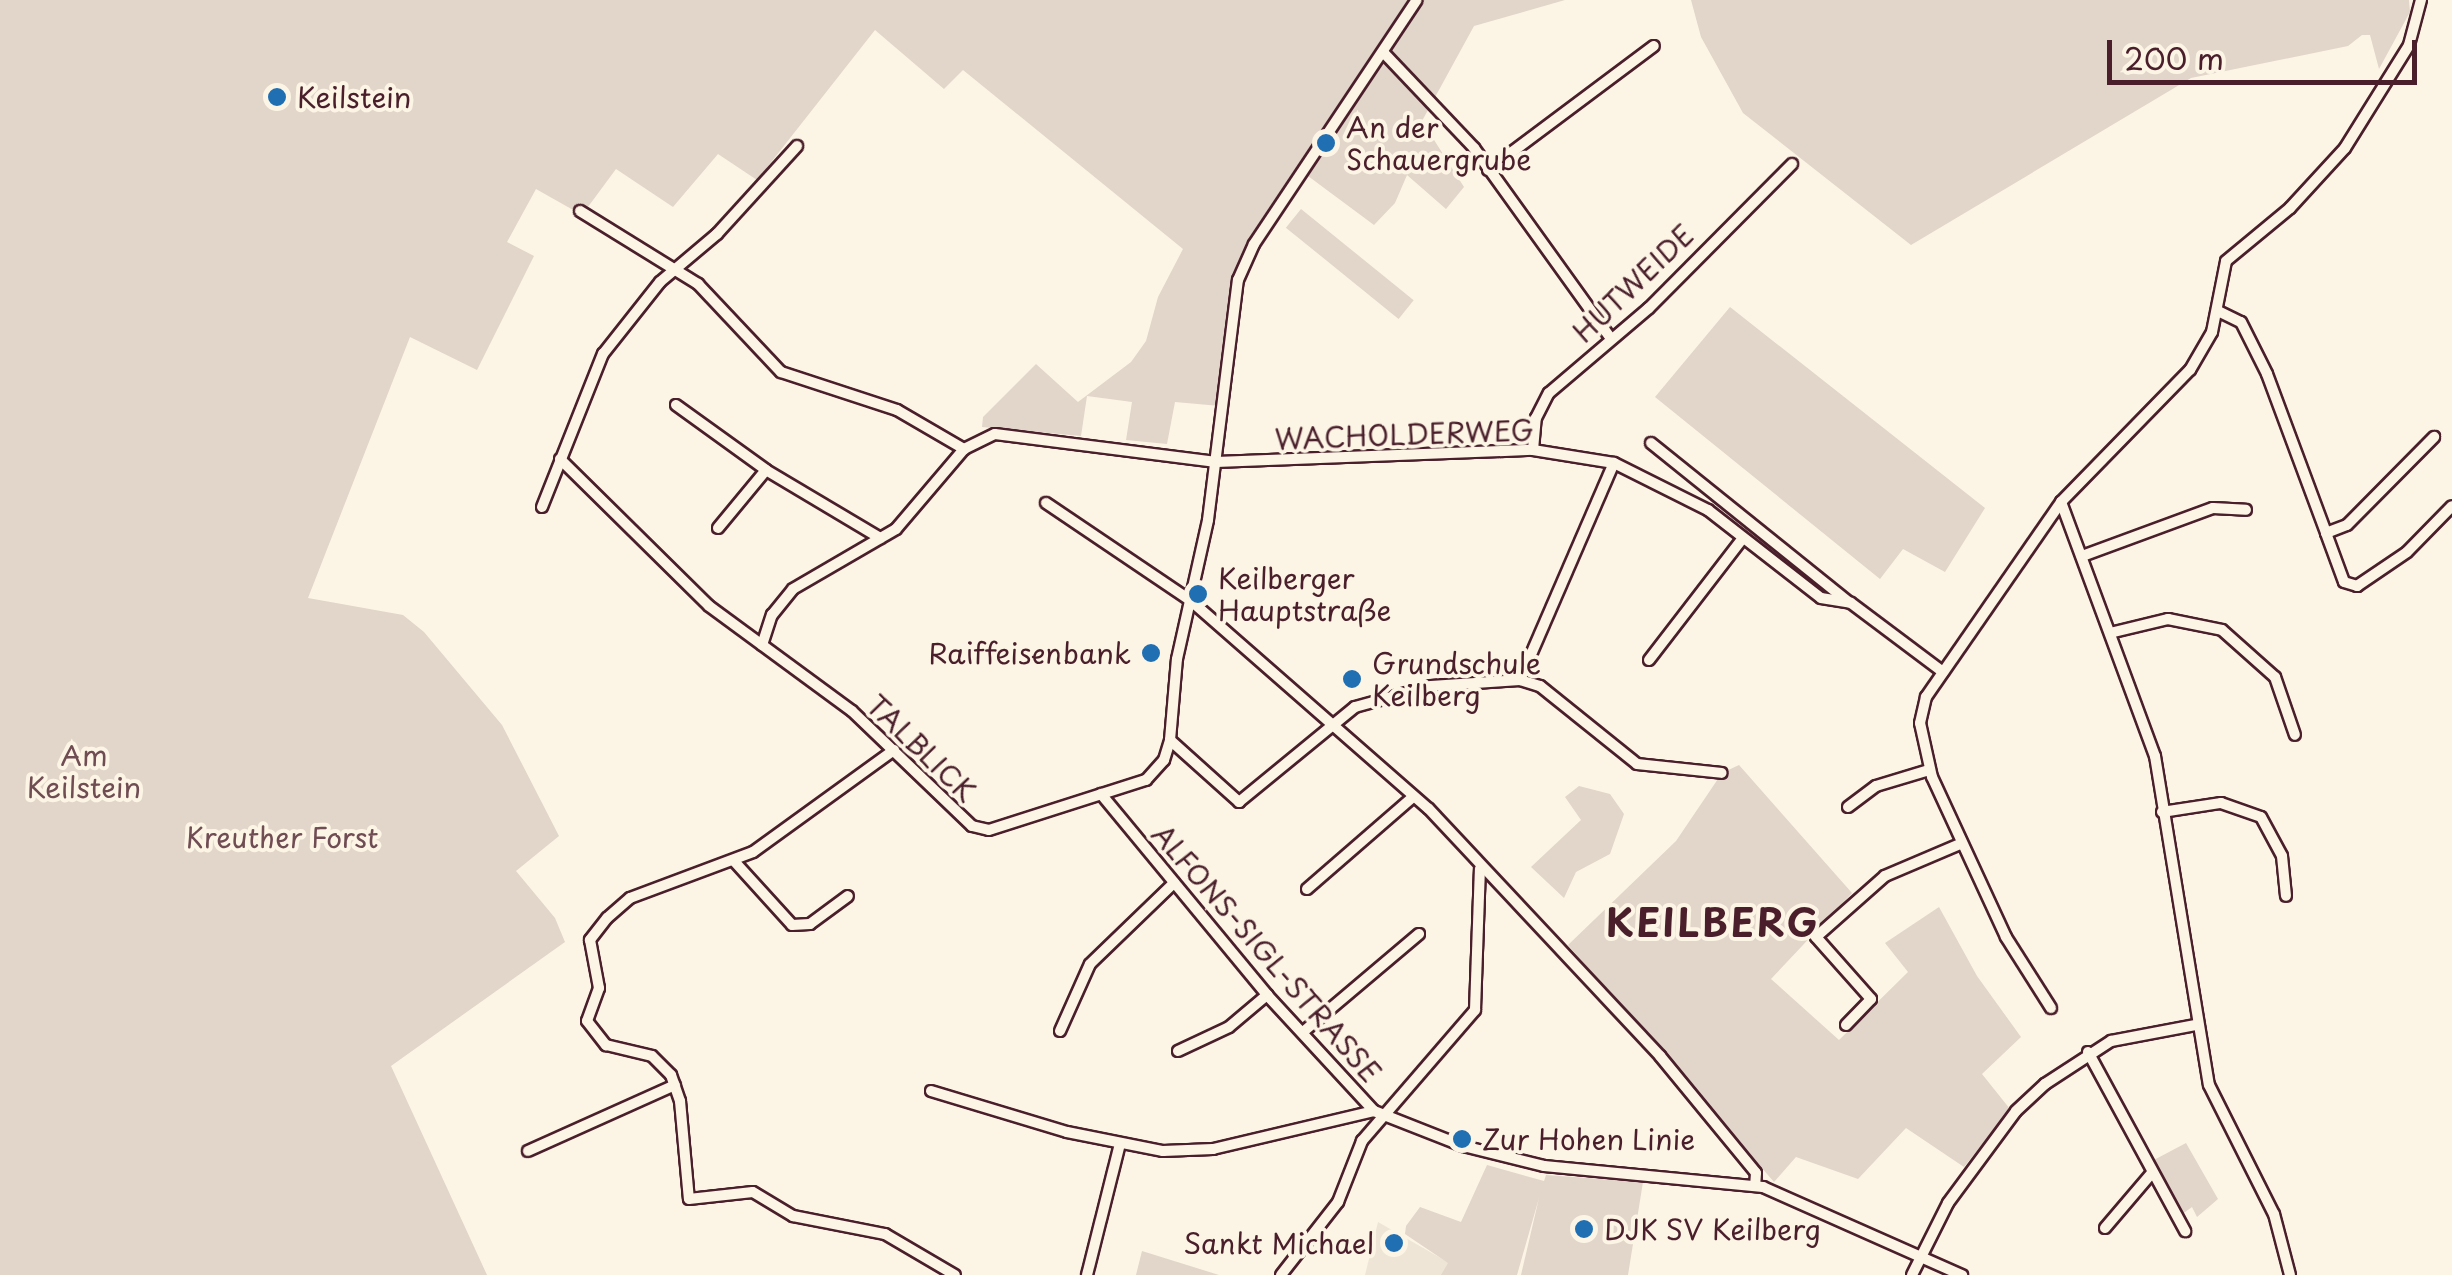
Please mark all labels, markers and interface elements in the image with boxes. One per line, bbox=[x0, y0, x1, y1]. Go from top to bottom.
scale bar bbox=[2112, 20, 2422, 82]
text: 200 m bbox=[2124, 35, 2224, 80]
place label: Keilstein bbox=[297, 80, 411, 114]
marker: Keilstein bbox=[266, 86, 288, 108]
place label: An der Schauergrube bbox=[1346, 110, 1531, 176]
marker: An der Schauergrube bbox=[1315, 132, 1337, 154]
street label: HUTWEIDE bbox=[1566, 217, 1700, 349]
street label: WACHOLDERWEG bbox=[1274, 413, 1534, 455]
place label: Keilberger Hauptstraße bbox=[1218, 561, 1391, 627]
marker: Keilberger Hauptstraße bbox=[1187, 583, 1209, 605]
place label: Raiffeisenbank bbox=[929, 636, 1131, 670]
marker: Raiffeisenbank bbox=[1140, 642, 1162, 664]
place label: Grundschule Keilberg bbox=[1372, 646, 1541, 712]
marker: Grundschule Keilberg bbox=[1341, 668, 1363, 690]
street label: TALBLICK bbox=[860, 688, 984, 808]
park label: Am Keilstein bbox=[27, 738, 141, 804]
street label: ALFONS-SIGL-STRASSE bbox=[1146, 817, 1388, 1089]
park label: Kreuther Forst bbox=[185, 820, 379, 854]
district label: KEILBERG bbox=[1606, 899, 1820, 945]
place label: Zur Hohen Linie bbox=[1482, 1122, 1695, 1156]
marker: Zur Hohen Linie bbox=[1451, 1128, 1473, 1150]
place label: DJK SV Keilberg bbox=[1604, 1212, 1825, 1246]
marker: DJK SV Keilberg bbox=[1573, 1218, 1595, 1240]
place label: Sankt Michael bbox=[1183, 1226, 1374, 1260]
marker: Sankt Michael bbox=[1383, 1232, 1405, 1254]

